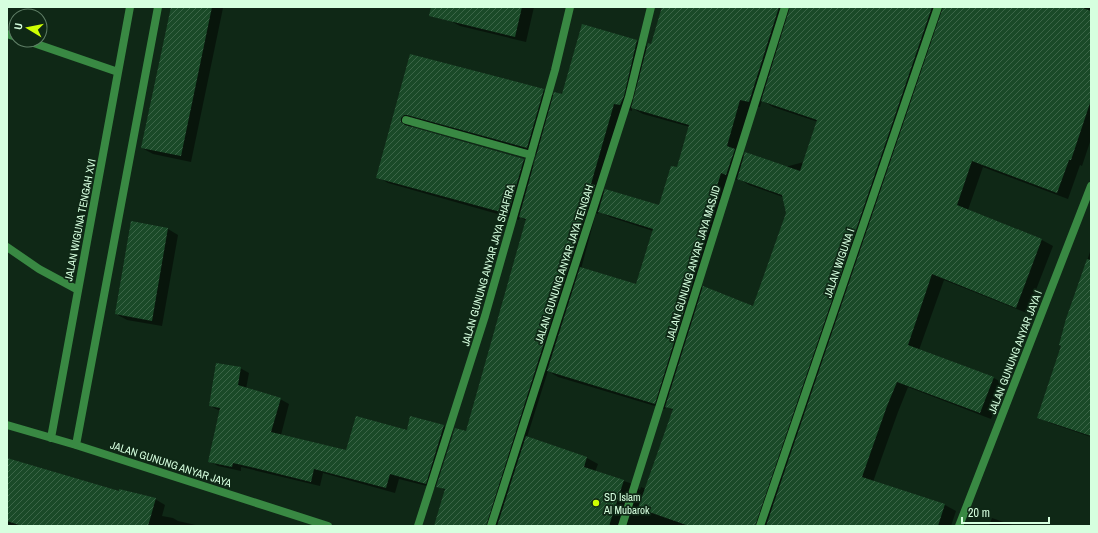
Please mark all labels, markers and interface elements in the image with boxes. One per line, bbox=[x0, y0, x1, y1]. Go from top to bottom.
north arrow bbox=[8, 8, 48, 48]
text: U bbox=[11, 22, 26, 31]
street label: JALAN WIGUNA TENGAH XVI bbox=[61, 158, 99, 282]
street label: JALAN GUNUNG ANYAR JAYA SHAFIRA bbox=[458, 181, 518, 348]
street label: JALAN GUNUNG ANYAR JAYA TENGAH bbox=[532, 183, 596, 345]
street label: JALAN GUNUNG ANYAR JAYA MASJID bbox=[663, 184, 723, 342]
street label: JALAN WIGUNA I bbox=[821, 227, 857, 299]
street label: JALAN GUNUNG ANYAR JAYA I bbox=[985, 288, 1045, 416]
street label: JALAN GUNUNG ANYAR JAYA bbox=[109, 438, 234, 491]
place label: SD Islam Al Mubarok bbox=[603, 490, 650, 517]
marker: SD Islam Al Mubarok bbox=[591, 498, 601, 508]
scale bar bbox=[962, 499, 1049, 525]
text: 20 m bbox=[968, 505, 990, 521]

